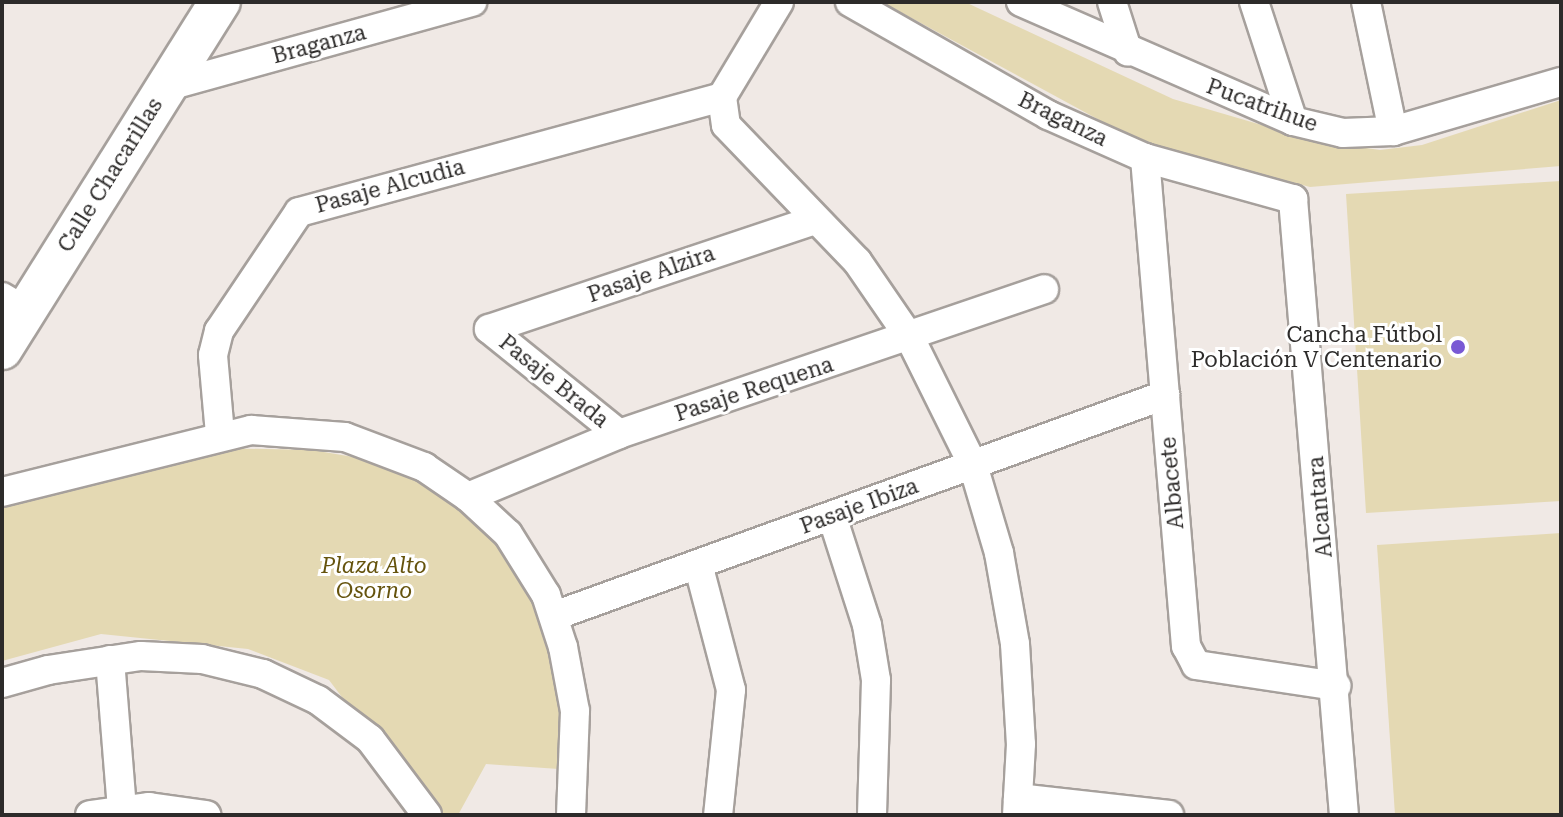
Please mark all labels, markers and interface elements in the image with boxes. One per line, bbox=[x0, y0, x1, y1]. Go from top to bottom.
street label: Braganza bbox=[269, 19, 369, 69]
street label: Pucatrihue bbox=[1203, 73, 1321, 137]
street label: Braganza bbox=[1014, 86, 1112, 152]
street label: Calle Chacarillas bbox=[52, 93, 168, 257]
street label: Pasaje Alcudia bbox=[312, 153, 468, 219]
street label: Pasaje Alzira bbox=[584, 240, 718, 308]
place label: Cancha Fútbol Población V Centenario bbox=[1191, 321, 1442, 372]
street label: Pasaje Brada bbox=[494, 329, 614, 433]
marker: Cancha Fútbol Población V Centenario bbox=[1449, 338, 1467, 356]
street label: Pasaje Requena bbox=[671, 351, 837, 427]
street label: Albacete bbox=[1155, 436, 1189, 530]
street label: Alcantara bbox=[1302, 455, 1338, 559]
street label: Pasaje Ibiza bbox=[796, 472, 922, 540]
park label: Plaza Alto Osorno bbox=[321, 552, 427, 604]

